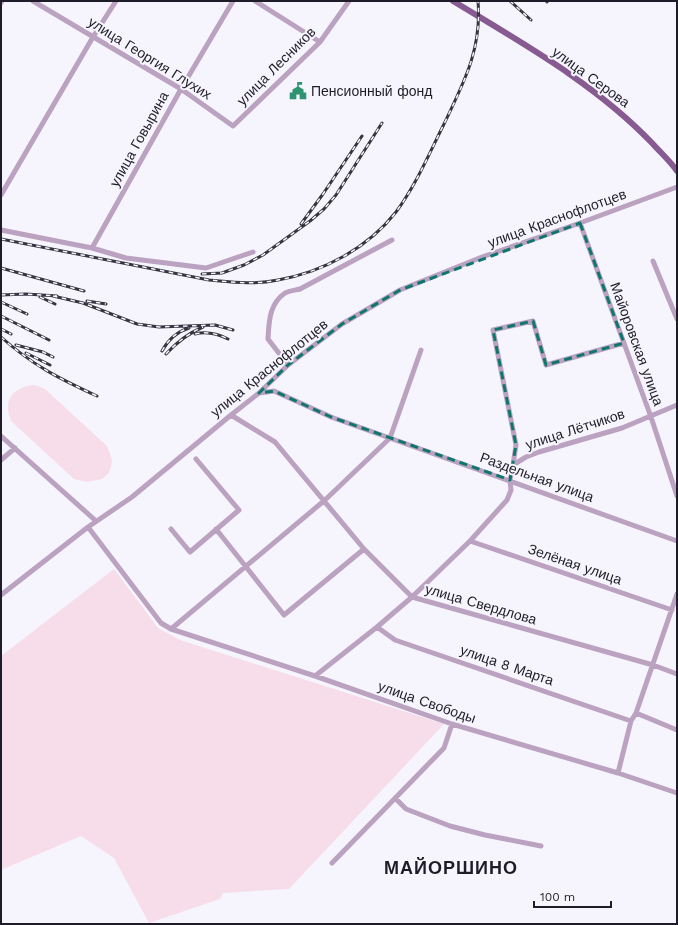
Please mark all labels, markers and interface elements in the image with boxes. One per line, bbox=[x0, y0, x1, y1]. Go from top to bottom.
street label: улица Георгия Глухих bbox=[85, 14, 215, 102]
street label: улица Лесников bbox=[233, 23, 319, 109]
street label: улица Серова bbox=[549, 44, 633, 111]
public building icon: Пенсионный фонд bbox=[288, 81, 308, 101]
place label: Пенсионный фонд bbox=[311, 83, 433, 99]
street label: улица Говырина bbox=[106, 88, 172, 189]
street label: улица Краснофлотцев bbox=[486, 186, 628, 250]
street label: Майоровская улица bbox=[607, 280, 667, 408]
street label: улица Краснофлотцев bbox=[207, 316, 331, 420]
street label: улица Лётчиков bbox=[523, 405, 627, 453]
street label: Раздельная улица bbox=[478, 449, 596, 505]
street label: Зелёная улица bbox=[526, 540, 624, 588]
street label: улица Свердлова bbox=[423, 580, 539, 628]
street label: улица 8 Марта bbox=[458, 642, 556, 689]
street label: улица Свободы bbox=[376, 678, 478, 726]
district label: МАЙОРШИНО bbox=[384, 857, 518, 878]
scale bar bbox=[534, 883, 611, 909]
text: 100 m bbox=[540, 890, 575, 904]

